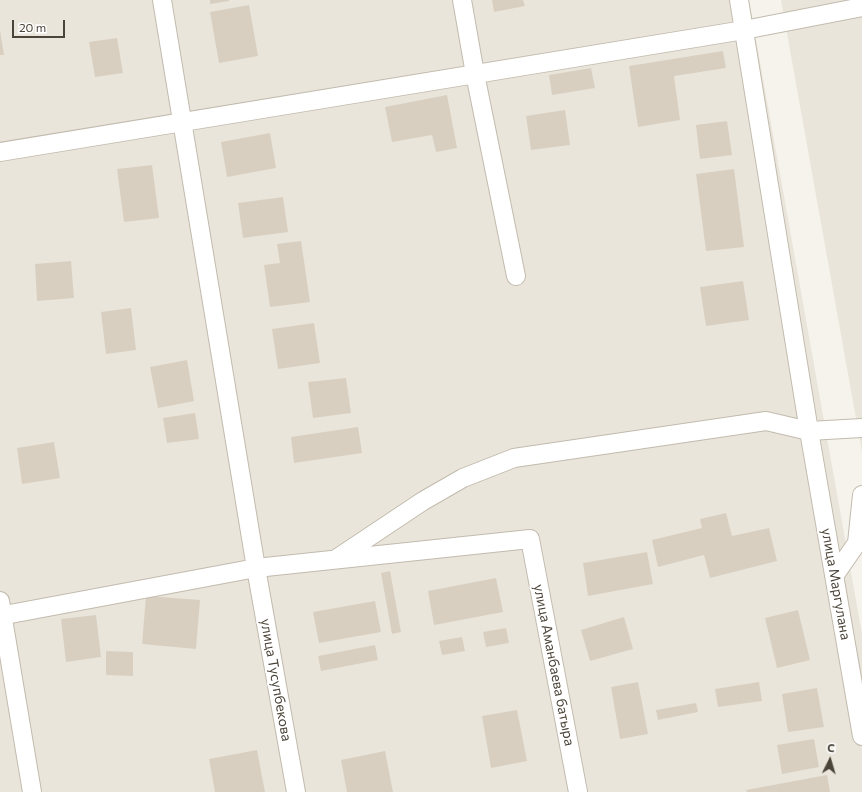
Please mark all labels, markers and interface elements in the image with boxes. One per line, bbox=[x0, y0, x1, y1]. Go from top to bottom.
scale bar bbox=[14, 12, 67, 38]
text: 20 m bbox=[19, 20, 46, 34]
street label: улица Маргулана bbox=[818, 527, 854, 641]
street label: улица Аманбаева батыра bbox=[530, 583, 578, 747]
street label: улица Тусупбекова bbox=[257, 617, 295, 743]
north arrow bbox=[810, 740, 850, 780]
text: С bbox=[827, 741, 835, 754]

